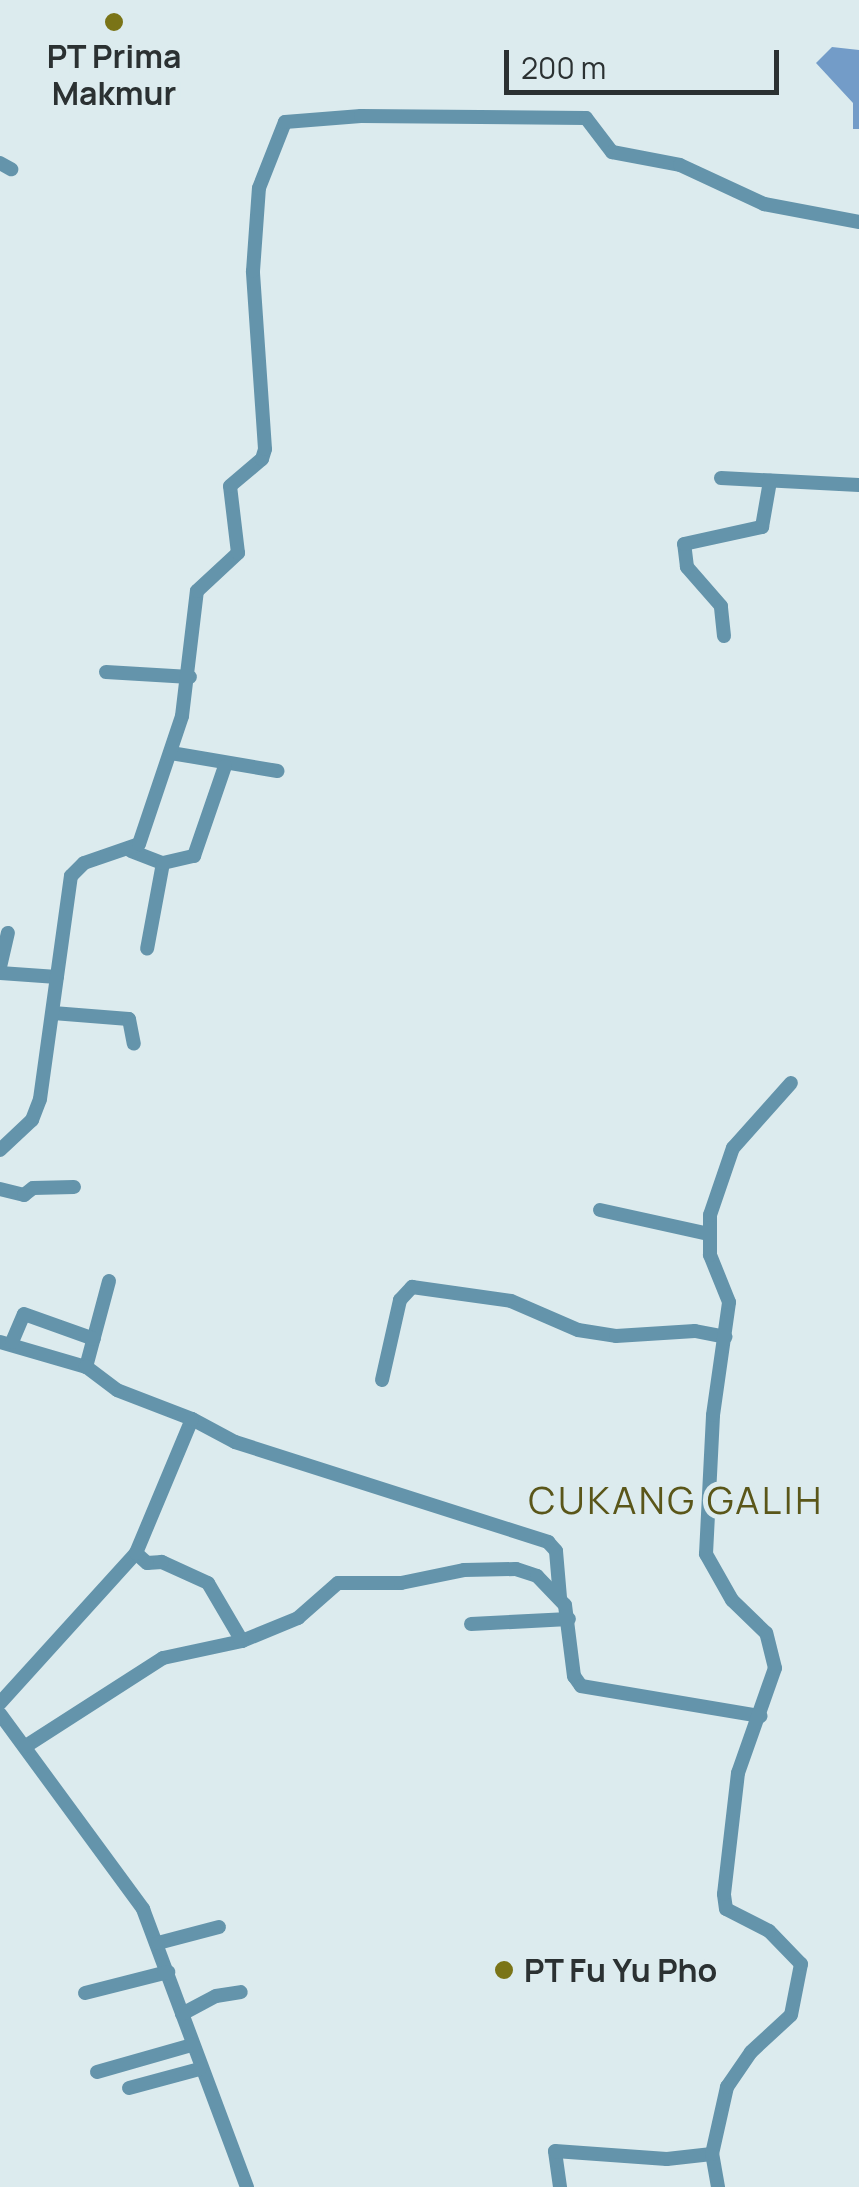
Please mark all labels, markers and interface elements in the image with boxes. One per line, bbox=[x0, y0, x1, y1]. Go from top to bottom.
marker: PT Prima Makmur bbox=[103, 11, 125, 33]
scale bar bbox=[509, 30, 784, 92]
place label: PT Prima Makmur bbox=[46, 38, 182, 113]
text: 200 m bbox=[521, 47, 606, 88]
district label: CUKANG GALIH bbox=[528, 1477, 824, 1523]
place label: PT Fu Yu Pho bbox=[524, 1951, 718, 1989]
marker: PT Fu Yu Pho bbox=[493, 1959, 515, 1981]

